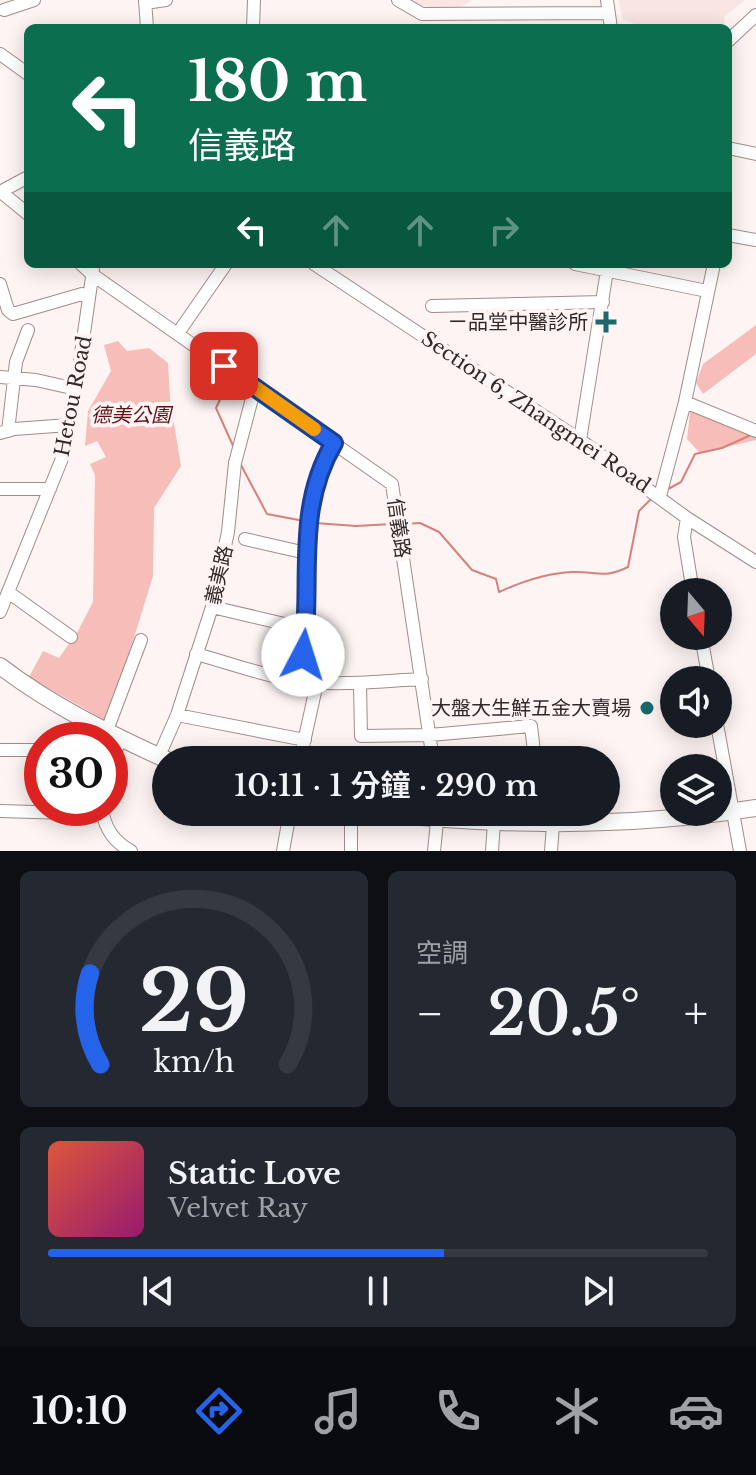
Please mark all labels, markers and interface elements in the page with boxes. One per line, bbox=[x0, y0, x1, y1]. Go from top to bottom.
text: 180 m bbox=[188, 47, 367, 116]
icon: left bbox=[56, 56, 160, 160]
text: 信義路 bbox=[188, 123, 296, 168]
icon: left bbox=[230, 208, 274, 252]
icon: ahead bbox=[314, 208, 358, 252]
icon: ahead bbox=[398, 208, 442, 252]
icon: right bbox=[482, 208, 526, 252]
place label: ㄧ品堂中醫診所 bbox=[448, 310, 588, 334]
marker: ㄧ品堂中醫診所 bbox=[595, 311, 617, 333]
street label: Section 6, Zhangmei Road bbox=[417, 326, 655, 498]
pin bbox=[190, 332, 258, 400]
street label: Hetou Road bbox=[50, 334, 96, 458]
icon: arrive bbox=[202, 344, 246, 388]
park label: 德美公園 bbox=[91, 403, 174, 427]
street label: 信義路 bbox=[383, 497, 415, 559]
street label: 義美路 bbox=[201, 543, 237, 607]
north arrow bbox=[660, 578, 732, 650]
map controls bbox=[660, 578, 732, 826]
position arrow bbox=[261, 613, 345, 697]
button: sound bbox=[660, 666, 732, 738]
place label: 大盤大生鮮五金大賣場 bbox=[431, 696, 631, 720]
marker: 大盤大生鮮五金大賣場 bbox=[638, 699, 656, 717]
speed limit sign: 30 bbox=[24, 722, 128, 826]
button: layers bbox=[660, 754, 732, 826]
text: 10:11 · 1 分鐘 · 290 m bbox=[234, 767, 538, 804]
text: 空調 bbox=[416, 937, 468, 969]
text: 29 bbox=[139, 950, 249, 1053]
text: 20.5° bbox=[487, 977, 640, 1051]
text: − bbox=[416, 986, 444, 1041]
text: + bbox=[684, 986, 708, 1041]
text: km/h bbox=[153, 1044, 235, 1080]
text: Static Love bbox=[168, 1155, 341, 1192]
text: Velvet Ray bbox=[168, 1192, 308, 1224]
icon: previous bbox=[136, 1269, 180, 1313]
icon: pause bbox=[356, 1269, 400, 1313]
icon: next bbox=[576, 1269, 620, 1313]
icon: directions bbox=[191, 1383, 247, 1439]
icon: music bbox=[310, 1383, 366, 1439]
icon: phone bbox=[430, 1383, 486, 1439]
icon: climate bbox=[549, 1383, 605, 1439]
icon: car bbox=[668, 1383, 724, 1439]
text: 10:10 bbox=[32, 1389, 128, 1434]

